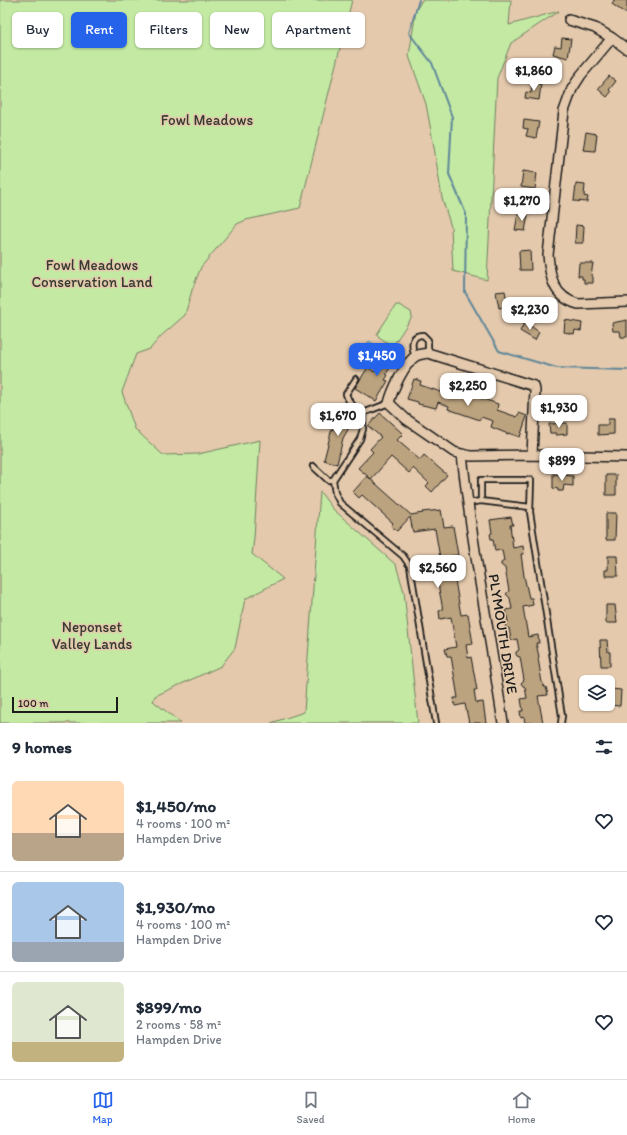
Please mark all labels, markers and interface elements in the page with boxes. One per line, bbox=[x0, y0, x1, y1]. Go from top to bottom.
chip: Buy bbox=[12, 12, 63, 48]
chip: Rent bbox=[71, 12, 127, 48]
chip: Filters bbox=[135, 12, 202, 48]
chip: New bbox=[210, 12, 264, 48]
chip: Apartment bbox=[272, 12, 365, 48]
pin: $1,860 bbox=[501, 58, 567, 92]
text: $1,860 bbox=[515, 63, 553, 78]
park label: Fowl Meadows bbox=[161, 111, 254, 129]
pin: $1,270 bbox=[489, 188, 555, 222]
text: $1,270 bbox=[504, 193, 541, 208]
park label: Fowl Meadows Conservation Land bbox=[31, 256, 153, 291]
pin: $2,230 bbox=[497, 297, 563, 331]
text: $2,230 bbox=[511, 302, 549, 317]
pin: $1,450 bbox=[344, 343, 410, 377]
text: $1,450 bbox=[358, 348, 396, 363]
pin: $2,250 bbox=[435, 373, 501, 407]
text: $2,250 bbox=[449, 378, 487, 393]
pin: $1,930 bbox=[526, 395, 592, 429]
text: $1,930 bbox=[540, 400, 578, 415]
pin: $1,670 bbox=[305, 403, 371, 437]
text: $1,670 bbox=[319, 408, 357, 423]
pin: $899 bbox=[538, 448, 586, 482]
text: $899 bbox=[548, 453, 576, 468]
pin: $2,560 bbox=[405, 555, 471, 589]
text: $2,560 bbox=[419, 560, 457, 575]
street label: PLYMOUTH DRIVE bbox=[485, 573, 521, 695]
park label: Neponset Valley Lands bbox=[52, 618, 133, 653]
map controls bbox=[579, 675, 615, 711]
button: layers bbox=[579, 675, 615, 711]
scale bar bbox=[12, 695, 118, 714]
text: 100 m bbox=[18, 697, 48, 710]
icon: filters bbox=[593, 736, 615, 758]
text: 9 homes bbox=[12, 737, 72, 757]
text: $1,450/mo bbox=[136, 796, 216, 816]
icon: home bbox=[44, 797, 92, 845]
icon: heart bbox=[593, 810, 615, 832]
text: 4 rooms · 100 m² bbox=[136, 816, 230, 831]
text: Hampden Drive bbox=[136, 831, 222, 846]
text: $1,930/mo bbox=[136, 897, 215, 917]
icon: home bbox=[44, 898, 92, 946]
icon: heart bbox=[593, 911, 615, 933]
text: 4 rooms · 100 m² bbox=[136, 917, 230, 932]
text: Hampden Drive bbox=[136, 932, 222, 947]
text: $899/mo bbox=[136, 997, 202, 1017]
icon: home bbox=[44, 998, 92, 1046]
icon: heart bbox=[593, 1011, 615, 1033]
text: 2 rooms · 58 m² bbox=[136, 1017, 221, 1032]
text: Hampden Drive bbox=[136, 1032, 222, 1047]
tab: Map bbox=[92, 1089, 114, 1126]
tab: Saved bbox=[297, 1089, 325, 1126]
tab: Home bbox=[508, 1089, 535, 1126]

